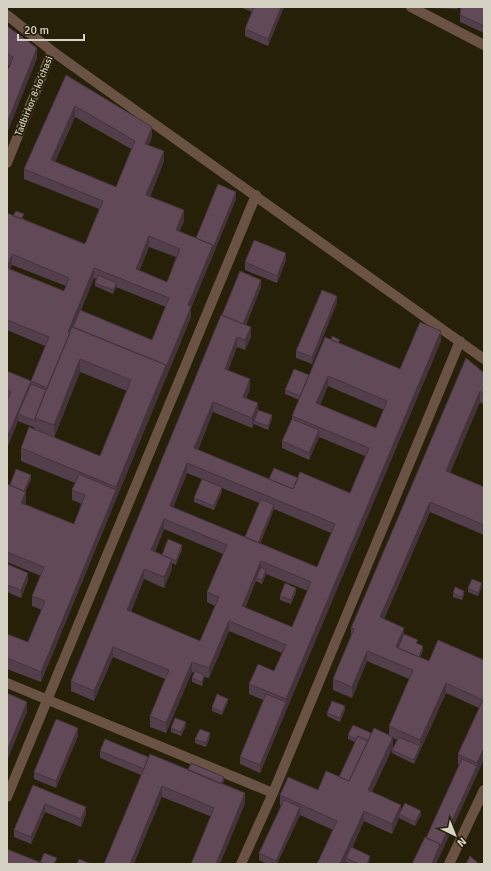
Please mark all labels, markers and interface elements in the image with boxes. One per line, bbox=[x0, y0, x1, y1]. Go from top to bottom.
scale bar bbox=[18, 16, 84, 42]
text: 20 m bbox=[24, 23, 49, 38]
street label: Tadbirkor 8-koʻchasi bbox=[12, 54, 56, 138]
north arrow bbox=[435, 815, 475, 855]
text: N bbox=[454, 835, 469, 849]

